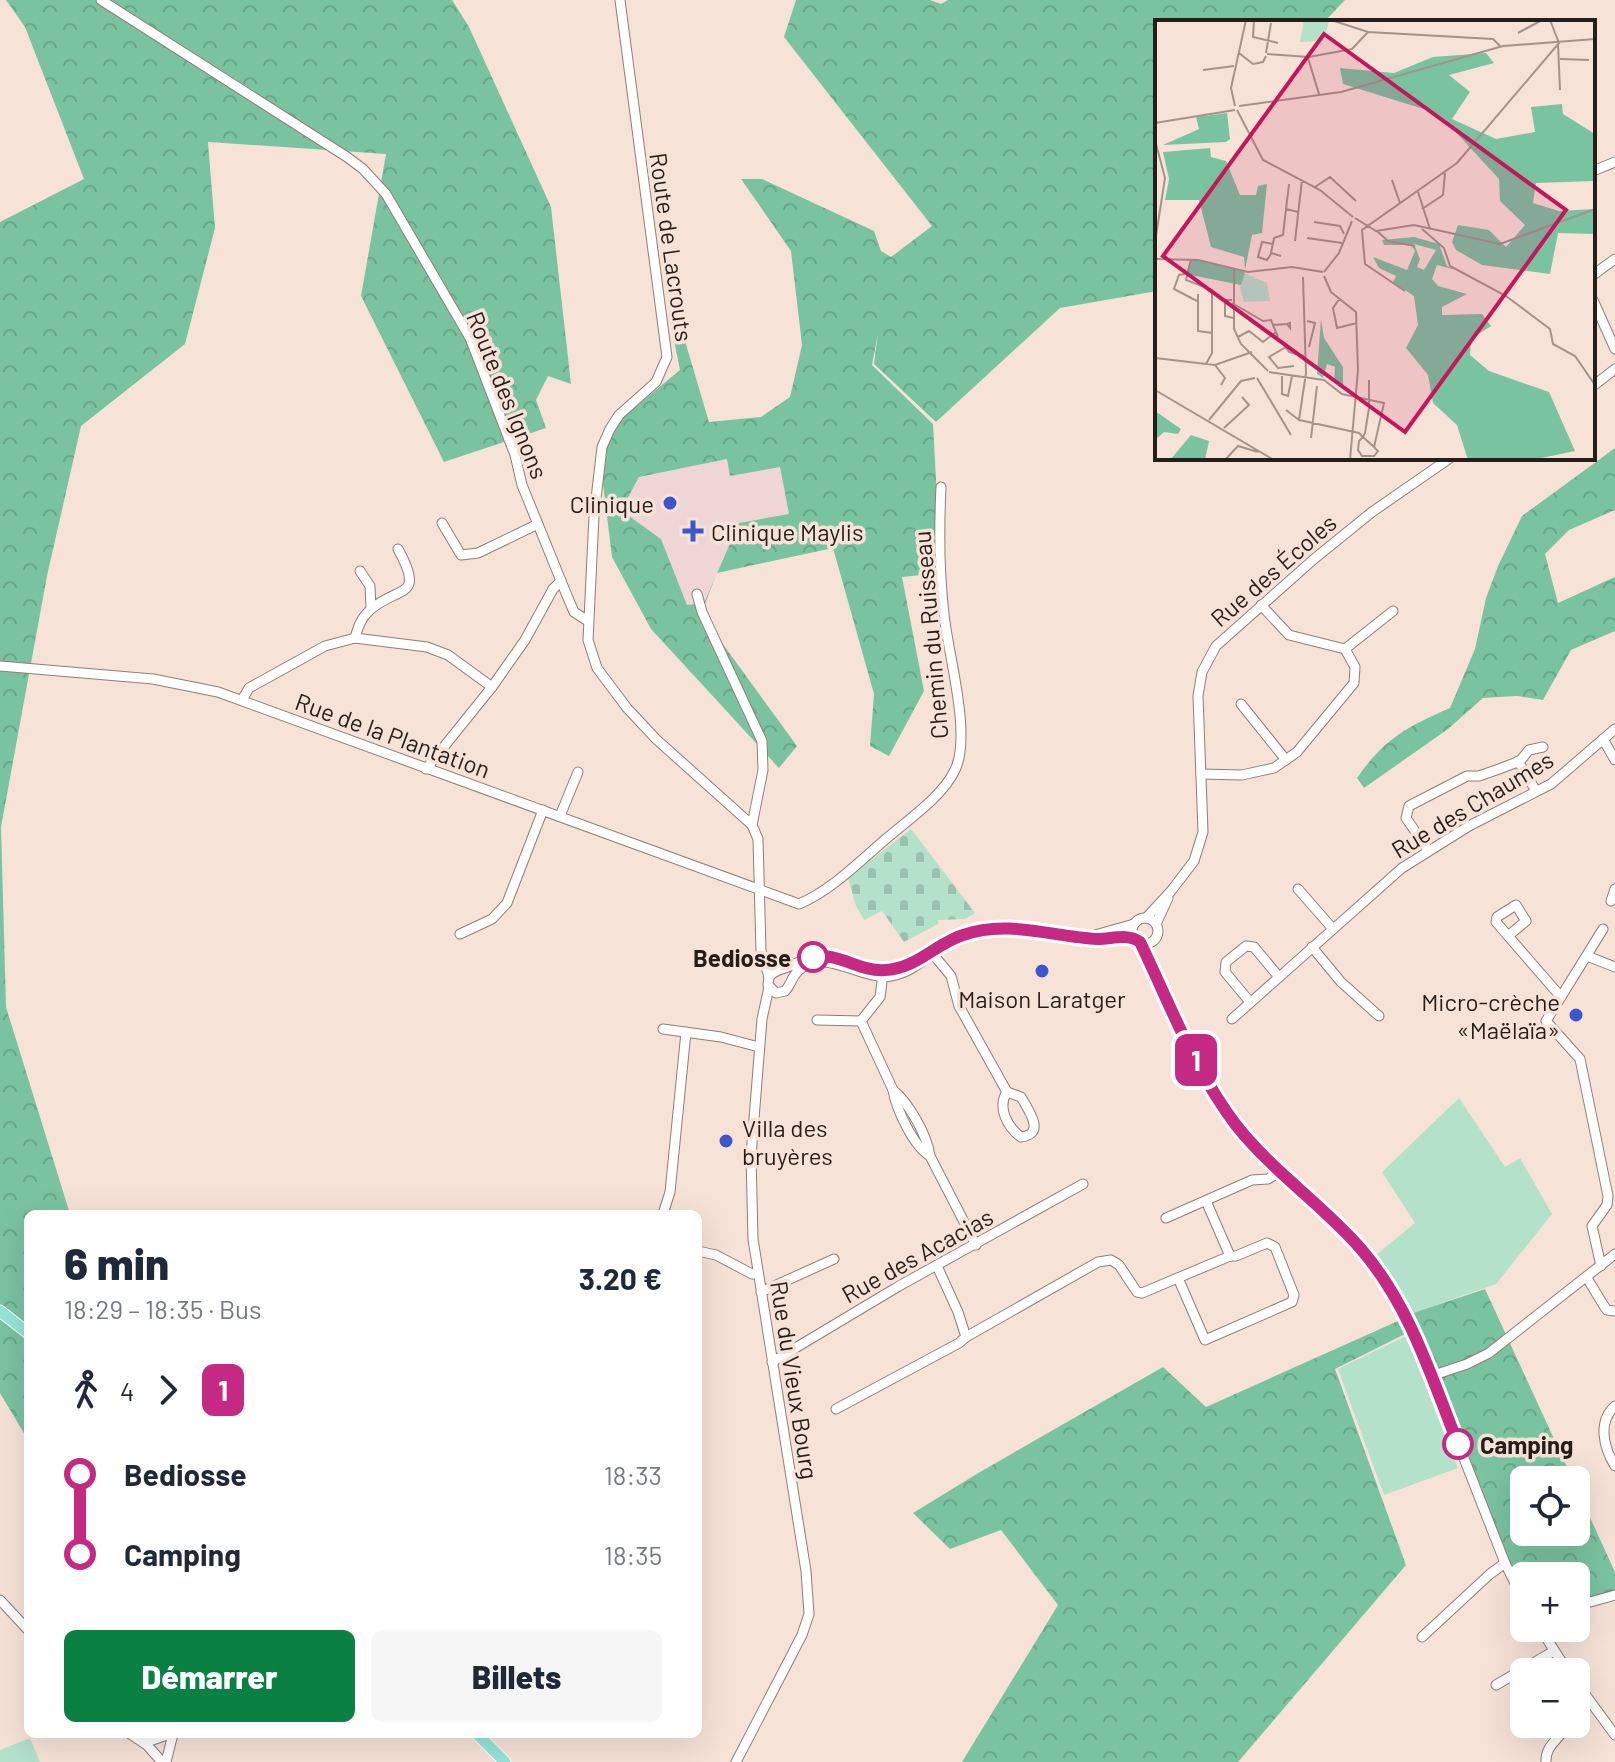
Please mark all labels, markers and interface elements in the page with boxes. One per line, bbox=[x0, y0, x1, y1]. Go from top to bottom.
inset map bbox=[1155, 20, 1595, 460]
street label: Route de Lacrouts bbox=[644, 151, 700, 343]
street label: Route des Ignons bbox=[461, 307, 555, 483]
place label: Clinique bbox=[570, 489, 654, 518]
marker: Clinique bbox=[661, 494, 679, 512]
street label: Rue des Écoles bbox=[1204, 508, 1342, 632]
place label: Clinique Maylis bbox=[711, 517, 864, 546]
marker: Clinique Maylis bbox=[682, 520, 704, 542]
street label: Chemin du Ruisseau bbox=[906, 530, 954, 740]
street label: Rue de la Plantation bbox=[292, 686, 494, 784]
street label: Rue des Chaumes bbox=[1386, 744, 1558, 864]
marker: Bediosse bbox=[798, 942, 828, 972]
place label: Bediosse bbox=[693, 943, 791, 972]
marker: Maison Laratger bbox=[1033, 962, 1051, 980]
place label: Maison Laratger bbox=[958, 984, 1126, 1013]
place label: Micro-crèche «Maëlaïa» bbox=[1421, 987, 1560, 1044]
marker: Micro-crèche «Maëlaïa» bbox=[1567, 1006, 1585, 1024]
line badge: 1 bbox=[1170, 1034, 1222, 1086]
text: 1 bbox=[1191, 1043, 1201, 1077]
place label: Villa des bruyères bbox=[742, 1113, 833, 1170]
marker: Villa des bruyères bbox=[717, 1132, 735, 1150]
street label: Rue des Acacias bbox=[836, 1201, 998, 1309]
text: 6 min bbox=[64, 1236, 169, 1289]
text: 3.20 € bbox=[579, 1260, 662, 1296]
street label: Rue du Vieux Bourg bbox=[765, 1279, 825, 1481]
text: 18:29 – 18:35 · Bus bbox=[64, 1293, 262, 1324]
icon: walk bbox=[64, 1368, 108, 1412]
icon: forward bbox=[146, 1368, 190, 1412]
text: 1 bbox=[218, 1373, 228, 1407]
text: 4 bbox=[120, 1375, 134, 1406]
marker: Camping bbox=[1443, 1429, 1473, 1459]
place label: Camping bbox=[1480, 1430, 1573, 1459]
text: Bediosse bbox=[124, 1456, 247, 1492]
text: 18:33 bbox=[604, 1459, 662, 1490]
map controls bbox=[1510, 1466, 1590, 1738]
button: locate bbox=[1510, 1466, 1590, 1546]
text: Camping bbox=[124, 1536, 241, 1572]
text: 18:35 bbox=[604, 1539, 662, 1570]
button: + bbox=[1510, 1562, 1590, 1642]
button: Démarrer bbox=[64, 1630, 355, 1722]
button: Billets bbox=[371, 1630, 662, 1722]
button: − bbox=[1510, 1658, 1590, 1738]

